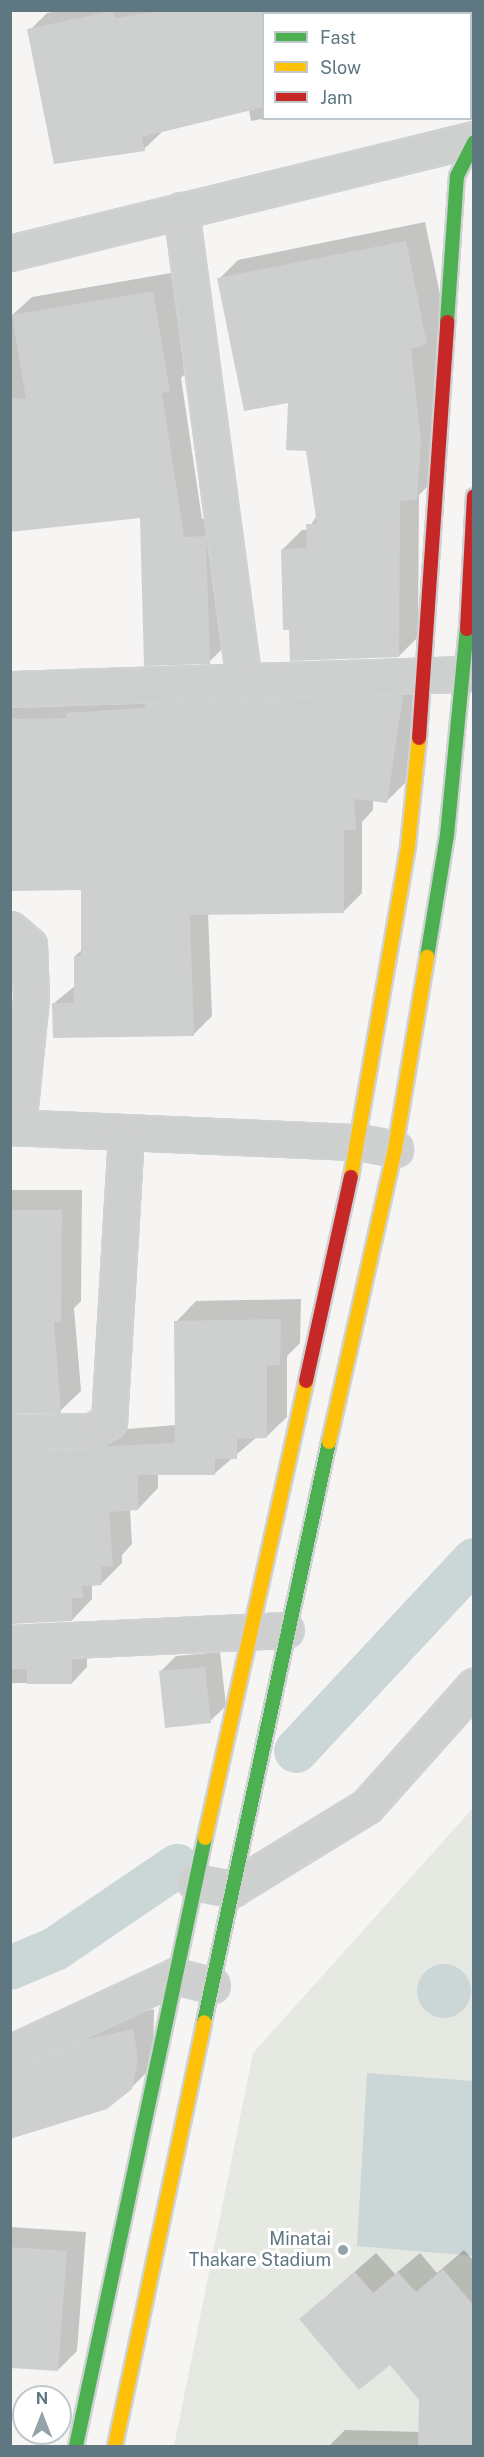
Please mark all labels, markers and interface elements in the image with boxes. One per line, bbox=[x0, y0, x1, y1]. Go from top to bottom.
legend bbox=[262, 12, 472, 120]
text: Fast bbox=[320, 27, 356, 48]
text: Slow bbox=[320, 57, 361, 78]
text: Jam bbox=[320, 87, 353, 108]
place label: Minatai Thakare Stadium bbox=[189, 2229, 331, 2272]
marker: Minatai Thakare Stadium bbox=[336, 2243, 350, 2257]
north arrow bbox=[12, 2385, 72, 2445]
text: N bbox=[36, 2389, 48, 2408]

